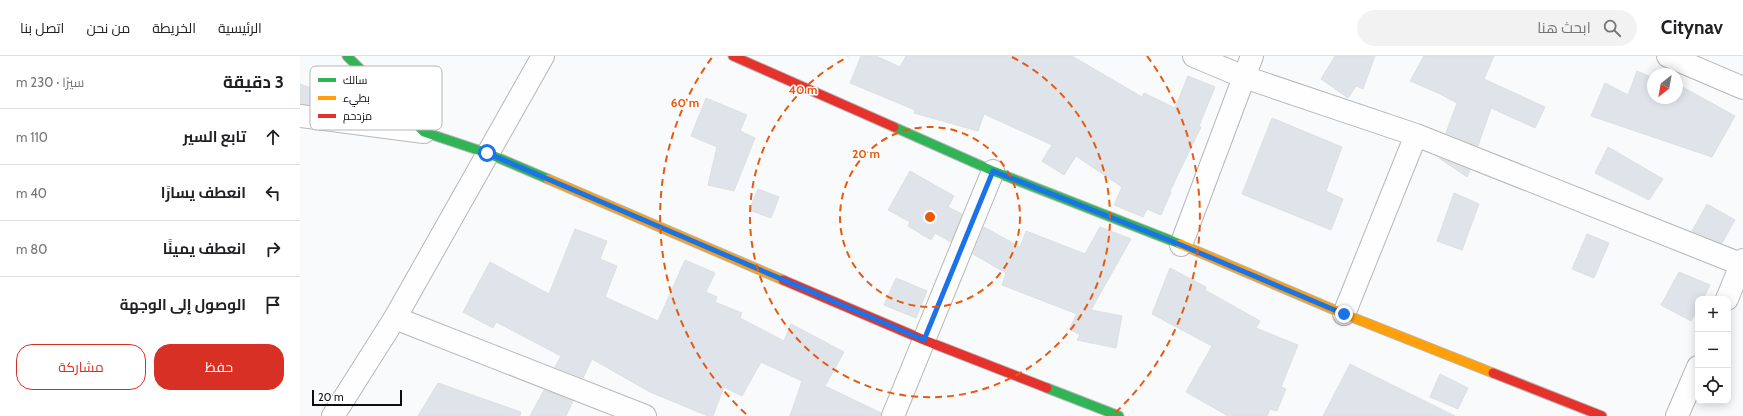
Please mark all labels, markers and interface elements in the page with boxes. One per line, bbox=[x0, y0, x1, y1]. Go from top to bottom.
search box bbox=[1357, 10, 1637, 46]
text: Citynav bbox=[1661, 16, 1723, 39]
icon: search bbox=[1601, 17, 1623, 39]
text: اتصل بنا bbox=[20, 19, 64, 37]
text: من نحن bbox=[86, 19, 130, 37]
text: الخريطة bbox=[152, 19, 196, 37]
text: الرئيسية bbox=[218, 19, 262, 37]
text: ابحث هنا bbox=[1537, 19, 1591, 37]
legend bbox=[310, 66, 442, 130]
north arrow bbox=[1647, 68, 1683, 104]
text: 3 دقيقة bbox=[223, 72, 284, 92]
text: سالك bbox=[343, 73, 367, 87]
text: سيرًا · 230 m bbox=[16, 74, 84, 90]
text: 40 m bbox=[788, 82, 818, 97]
text: بطيء bbox=[343, 91, 370, 107]
text: 60 m bbox=[671, 95, 699, 110]
text: مزدحم bbox=[343, 109, 372, 124]
icon: ahead bbox=[262, 126, 284, 148]
text: تابع السير bbox=[183, 128, 246, 146]
text: 110 m bbox=[16, 129, 48, 145]
route start bbox=[478, 144, 496, 162]
text: 20 m bbox=[852, 146, 880, 161]
icon: left bbox=[262, 182, 284, 204]
text: انعطف يسارًا bbox=[161, 184, 246, 202]
text: 40 m bbox=[16, 185, 47, 201]
centre of rings bbox=[923, 210, 937, 224]
icon: right bbox=[262, 238, 284, 260]
text: انعطف يمينًا bbox=[163, 240, 246, 258]
text: 80 m bbox=[16, 241, 47, 257]
icon: arrive bbox=[262, 294, 284, 316]
text: الوصول إلى الوجهة bbox=[120, 296, 246, 314]
map controls bbox=[1695, 296, 1731, 404]
button: + bbox=[1695, 296, 1731, 332]
route end bbox=[1335, 305, 1353, 323]
button: − bbox=[1695, 332, 1731, 368]
button: مشاركة bbox=[16, 344, 146, 390]
button: حفظ bbox=[154, 344, 284, 390]
button: locate bbox=[1695, 368, 1731, 404]
scale bar bbox=[312, 388, 402, 407]
text: 20 m bbox=[318, 390, 344, 404]

